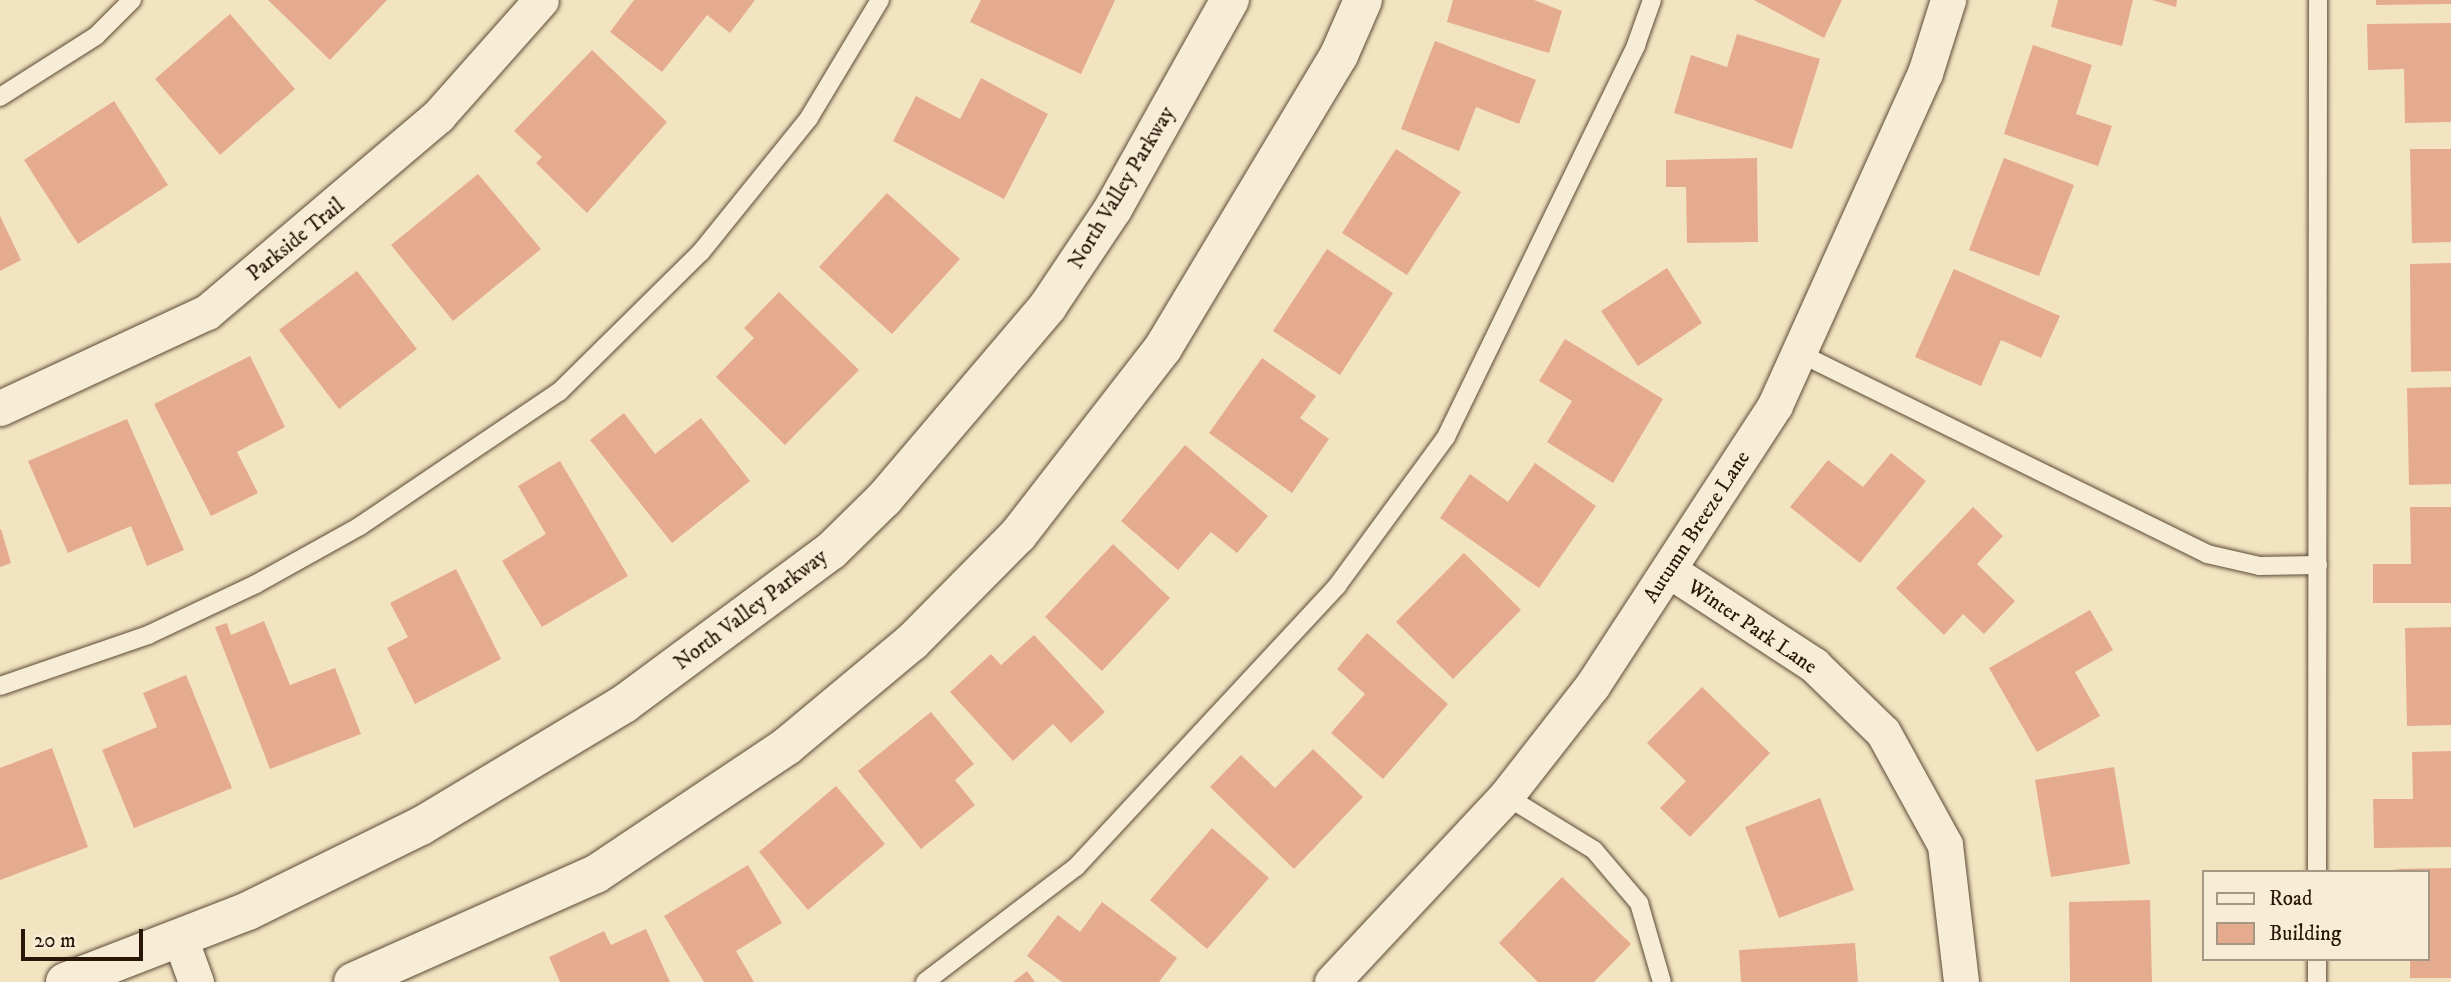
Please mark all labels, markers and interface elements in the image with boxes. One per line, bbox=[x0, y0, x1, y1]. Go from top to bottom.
street label: North Valley Parkway bbox=[1064, 102, 1180, 274]
street label: Parkside Trail bbox=[242, 193, 350, 287]
street label: Autumn Breeze Lane bbox=[1639, 446, 1755, 608]
street label: North Valley Parkway bbox=[670, 544, 832, 676]
street label: Winter Park Lane bbox=[1683, 574, 1821, 680]
legend bbox=[2202, 870, 2430, 961]
text: Road bbox=[2269, 886, 2313, 912]
scale bar bbox=[24, 916, 147, 960]
text: Building bbox=[2269, 921, 2341, 947]
text: 20 m bbox=[34, 928, 76, 954]

